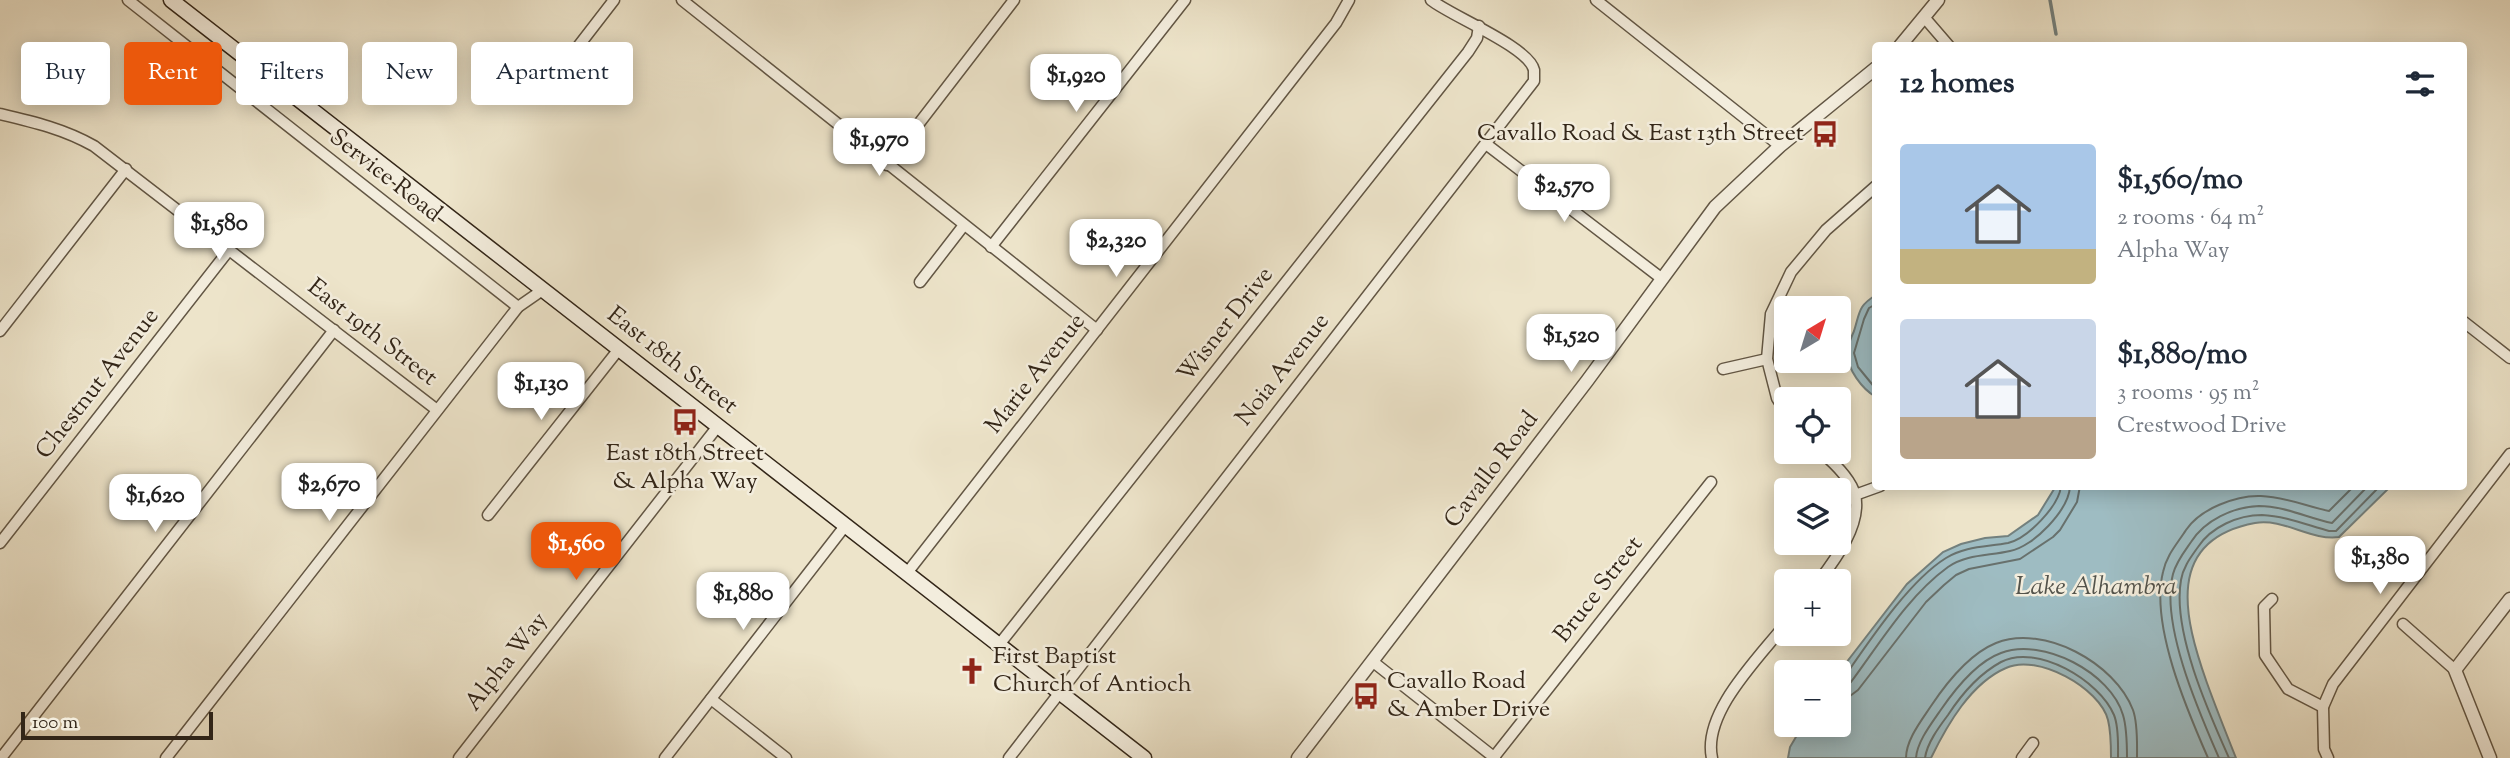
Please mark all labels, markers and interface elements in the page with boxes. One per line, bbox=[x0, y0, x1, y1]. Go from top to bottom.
chip: Buy bbox=[21, 42, 110, 105]
chip: Rent bbox=[124, 42, 222, 105]
chip: Filters bbox=[236, 42, 348, 105]
chip: New bbox=[362, 42, 457, 105]
chip: Apartment bbox=[471, 42, 633, 105]
pin: $1,920 bbox=[1019, 54, 1133, 114]
text: $1,920 bbox=[1046, 60, 1106, 93]
text: 12 homes bbox=[1900, 63, 2015, 106]
icon: filters bbox=[2401, 65, 2439, 103]
place label: Cavallo Road & East 13th Street bbox=[1477, 117, 1804, 151]
pin: $1,970 bbox=[822, 118, 936, 178]
bus stop icon: Cavallo Road & East 13th Street bbox=[1810, 119, 1840, 149]
street label: Service Road bbox=[321, 121, 449, 231]
text: $1,970 bbox=[849, 124, 909, 157]
text: $1,560/mo bbox=[2117, 159, 2243, 202]
pin: $2,570 bbox=[1507, 164, 1621, 224]
text: $2,570 bbox=[1534, 170, 1594, 203]
icon: home bbox=[1956, 172, 2040, 256]
pin: $1,580 bbox=[162, 202, 276, 262]
text: 2 rooms · 64 m² bbox=[2117, 202, 2264, 235]
text: $1,580 bbox=[190, 208, 248, 241]
pin: $2,320 bbox=[1059, 219, 1173, 279]
text: $2,320 bbox=[1086, 225, 1147, 258]
text: Alpha Way bbox=[2117, 235, 2229, 268]
street label: Wisner Drive bbox=[1170, 260, 1282, 390]
street label: East 19th Street bbox=[300, 271, 444, 395]
north arrow bbox=[1774, 296, 1852, 373]
map controls bbox=[1774, 296, 1851, 737]
street label: East 18th Street bbox=[599, 299, 745, 423]
street label: Chestnut Avenue bbox=[28, 301, 168, 467]
street label: Marie Avenue bbox=[978, 306, 1094, 442]
street label: Noia Avenue bbox=[1228, 306, 1338, 434]
pin: $1,520 bbox=[1514, 314, 1628, 374]
text: $1,520 bbox=[1542, 320, 1600, 353]
text: $1,880/mo bbox=[2117, 334, 2247, 377]
icon: home bbox=[1956, 347, 2040, 431]
pin: $1,130 bbox=[484, 362, 598, 422]
text: $1,130 bbox=[514, 368, 568, 401]
text: 3 rooms · 95 m² bbox=[2117, 377, 2260, 410]
button: locate bbox=[1774, 387, 1851, 464]
street label: Cavallo Road bbox=[1437, 404, 1548, 536]
bus stop icon: East 18th Street & Alpha Way bbox=[670, 407, 700, 437]
text: Crestwood Drive bbox=[2117, 410, 2286, 443]
place label: East 18th Street & Alpha Way bbox=[606, 437, 764, 499]
pin: $2,670 bbox=[272, 463, 386, 523]
text: $2,670 bbox=[298, 469, 361, 502]
pin: $1,620 bbox=[98, 475, 212, 534]
button: layers bbox=[1774, 478, 1851, 555]
text: $1,620 bbox=[125, 480, 185, 513]
pin: $1,560 bbox=[519, 522, 633, 582]
text: $1,560 bbox=[547, 528, 605, 561]
street label: Bruce Street bbox=[1546, 529, 1652, 651]
pin: $1,380 bbox=[2323, 536, 2437, 596]
text: $1,380 bbox=[2351, 542, 2409, 575]
button: + bbox=[1774, 569, 1851, 646]
water label: Lake Alhambra bbox=[2015, 569, 2177, 606]
pin: $1,880 bbox=[686, 572, 800, 632]
text: $1,880 bbox=[713, 578, 774, 611]
street label: Alpha Way bbox=[457, 605, 557, 719]
place label: First Baptist Church of Antioch bbox=[993, 640, 1192, 702]
church icon: First Baptist Church of Antioch bbox=[957, 656, 987, 686]
button: − bbox=[1774, 660, 1851, 737]
place label: Cavallo Road & Amber Drive bbox=[1387, 665, 1550, 727]
bus stop icon: Cavallo Road & Amber Drive bbox=[1351, 681, 1381, 711]
scale bar bbox=[21, 709, 214, 741]
text: 100 m bbox=[32, 710, 78, 737]

